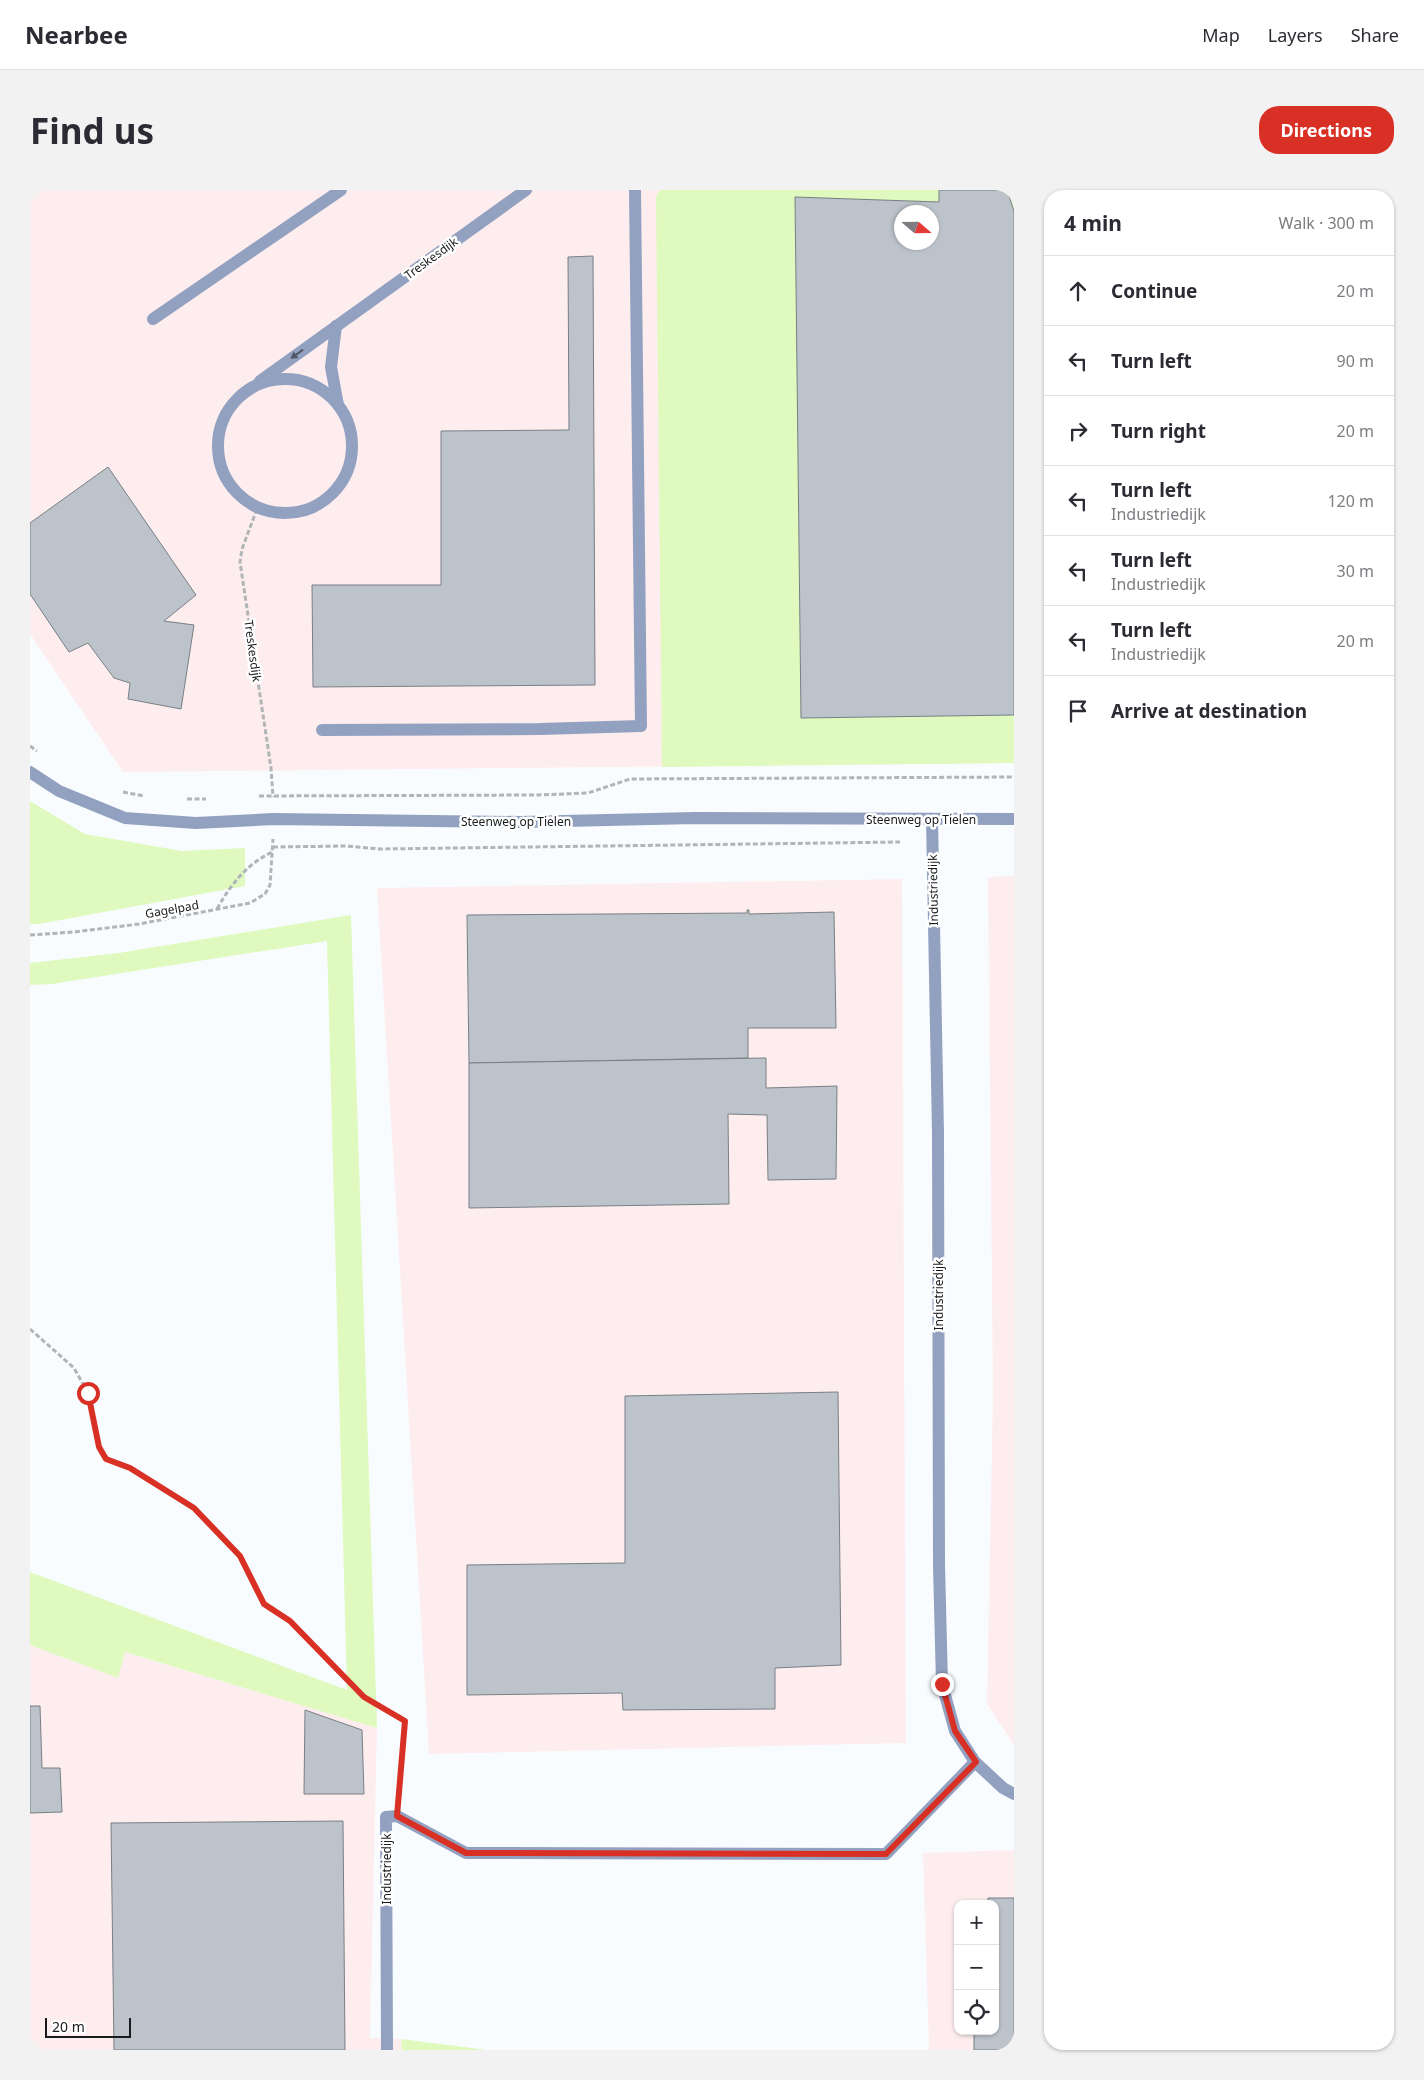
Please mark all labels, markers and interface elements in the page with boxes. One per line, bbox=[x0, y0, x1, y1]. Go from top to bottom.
text: Nearbee bbox=[25, 18, 128, 51]
text: Map bbox=[1202, 23, 1240, 47]
text: Layers bbox=[1268, 23, 1323, 47]
text: Share bbox=[1351, 23, 1399, 47]
button: Directions bbox=[1259, 106, 1394, 154]
text: Find us bbox=[30, 107, 154, 154]
north arrow bbox=[894, 205, 939, 250]
text: 4 min bbox=[1064, 209, 1122, 237]
text: Walk · 300 m bbox=[1279, 212, 1374, 234]
street label: Treskesdijk bbox=[401, 232, 462, 283]
icon: ahead bbox=[1064, 277, 1092, 305]
text: Continue bbox=[1111, 278, 1197, 304]
text: 20 m bbox=[1337, 280, 1374, 302]
icon: left bbox=[1064, 347, 1092, 375]
text: Turn left bbox=[1111, 348, 1192, 374]
one-way arrow bbox=[290, 349, 304, 359]
text: 90 m bbox=[1337, 350, 1374, 372]
icon: right bbox=[1064, 417, 1092, 445]
text: Turn right bbox=[1111, 418, 1206, 444]
text: 20 m bbox=[1337, 420, 1374, 442]
text: Turn left bbox=[1111, 477, 1192, 503]
icon: left bbox=[1064, 487, 1092, 515]
text: 120 m bbox=[1327, 490, 1374, 512]
text: Industriedijk bbox=[1111, 503, 1206, 525]
text: Turn left bbox=[1111, 547, 1192, 573]
icon: left bbox=[1064, 557, 1092, 585]
text: 30 m bbox=[1337, 560, 1374, 582]
text: Industriedijk bbox=[1111, 573, 1206, 595]
text: Turn left bbox=[1111, 617, 1192, 643]
street label: Treskesdijk bbox=[240, 619, 266, 684]
icon: left bbox=[1064, 627, 1092, 655]
text: 20 m bbox=[1337, 630, 1374, 652]
text: Industriedijk bbox=[1111, 643, 1206, 665]
icon: arrive bbox=[1064, 697, 1092, 725]
text: Arrive at destination bbox=[1111, 698, 1307, 724]
street label: Steenweg op Tielen bbox=[866, 811, 976, 828]
street label: Steenweg op Tielen bbox=[461, 813, 571, 830]
street label: Industriedijk bbox=[924, 854, 942, 926]
street label: Gagelpad bbox=[144, 896, 200, 922]
street label: Industriedijk bbox=[930, 1259, 947, 1331]
route start bbox=[77, 1382, 100, 1405]
route end bbox=[931, 1673, 954, 1696]
street label: Industriedijk bbox=[378, 1833, 395, 1905]
map controls bbox=[954, 1900, 999, 2035]
button: + bbox=[954, 1900, 999, 1945]
button: − bbox=[954, 1945, 999, 1990]
button: locate bbox=[954, 1990, 999, 2035]
scale bar bbox=[45, 2015, 131, 2038]
text: 20 m bbox=[52, 2017, 85, 2036]

